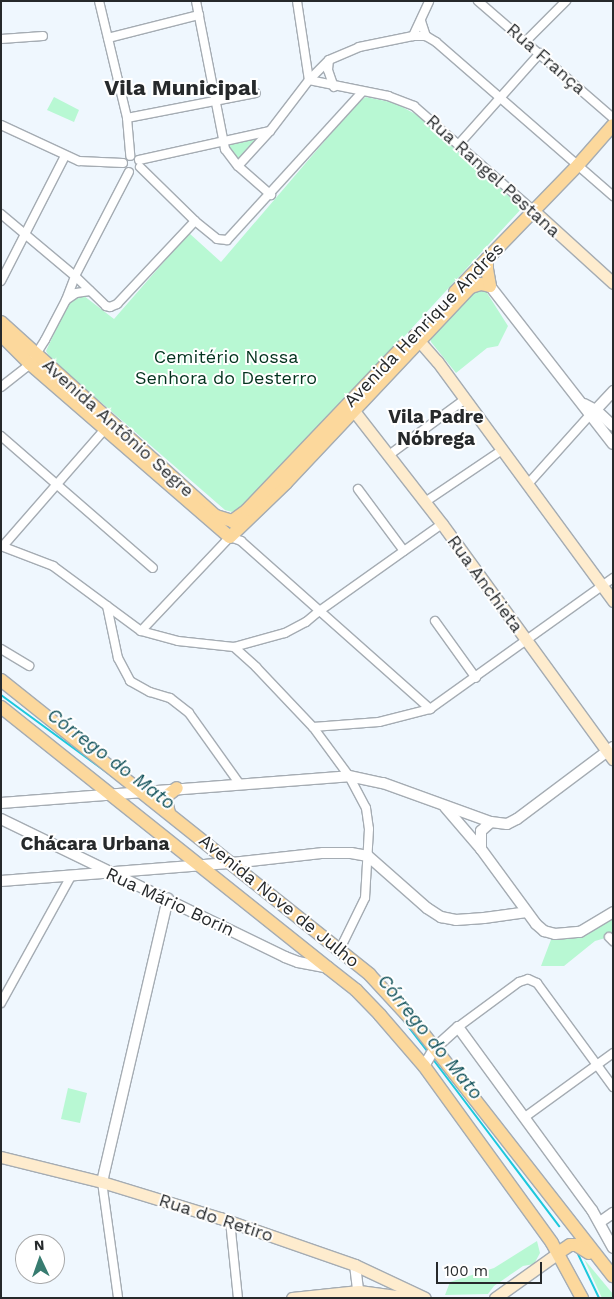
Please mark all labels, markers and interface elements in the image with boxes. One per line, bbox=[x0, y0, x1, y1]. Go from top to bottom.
street label: Rua França bbox=[502, 19, 590, 99]
district label: Vila Municipal bbox=[104, 75, 258, 101]
street label: Rua Rangel Pestana bbox=[421, 110, 565, 242]
street label: Avenida Henrique Andrés bbox=[339, 238, 509, 412]
park label: Cemitério Nossa Senhora do Desterro bbox=[135, 347, 317, 389]
street label: Avenida Antônio Segre bbox=[37, 354, 199, 502]
district label: Vila Padre Nóbrega bbox=[388, 406, 484, 450]
street label: Rua Anchieta bbox=[442, 531, 528, 637]
water label: Córrego do Mato bbox=[42, 703, 180, 815]
street label: Avenida Nove de Julho bbox=[194, 829, 364, 973]
district label: Chácara Urbana bbox=[20, 833, 170, 855]
street label: Rua Mário Borin bbox=[102, 863, 238, 941]
water label: Córrego do Mato bbox=[373, 970, 487, 1104]
street label: Rua do Retiro bbox=[156, 1189, 276, 1247]
north arrow bbox=[15, 1234, 65, 1284]
text: N bbox=[34, 1237, 45, 1253]
scale bar bbox=[439, 1252, 545, 1284]
text: 100 m bbox=[444, 1262, 488, 1280]

